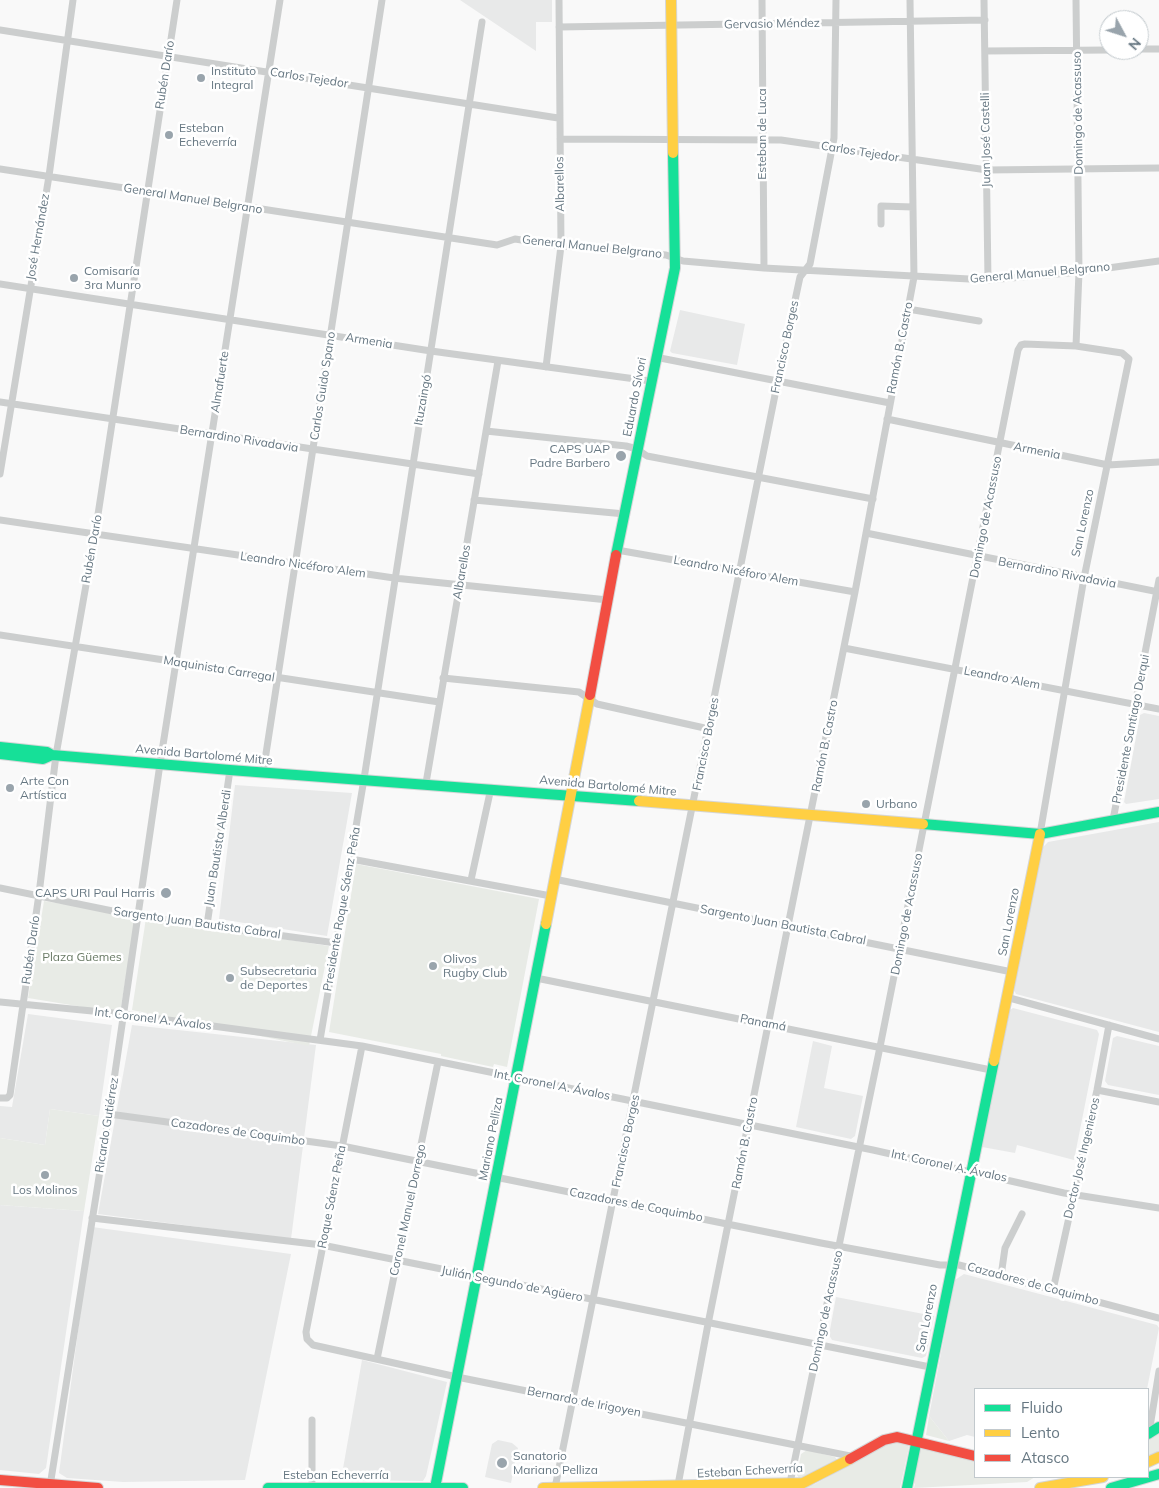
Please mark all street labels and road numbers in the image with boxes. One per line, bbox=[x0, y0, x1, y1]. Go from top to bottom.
street label: Gervasio Méndez bbox=[724, 16, 820, 32]
street label: Rubén Darío bbox=[152, 40, 178, 110]
street label: Domingo de Acassuso bbox=[1070, 51, 1086, 175]
street label: Carlos Tejedor bbox=[269, 65, 349, 91]
street label: Esteban de Luca bbox=[755, 88, 769, 180]
street label: Juan José Castelli bbox=[978, 92, 994, 188]
street label: Carlos Tejedor bbox=[820, 139, 900, 165]
street label: Albarellos bbox=[552, 156, 568, 212]
street label: General Manuel Belgrano bbox=[123, 181, 263, 217]
street label: José Hernández bbox=[23, 193, 53, 281]
street label: General Manuel Belgrano bbox=[521, 232, 663, 262]
street label: General Manuel Belgrano bbox=[969, 260, 1111, 286]
street label: Francisco Borges bbox=[768, 299, 802, 395]
street label: Ramón B. Castro bbox=[884, 301, 916, 395]
street label: Armenia bbox=[345, 330, 393, 352]
street label: Carlos Guido Spano bbox=[307, 331, 339, 441]
street label: Almafuerte bbox=[208, 350, 232, 414]
street label: Eduardo Sívori bbox=[620, 356, 650, 438]
street label: Ituzaingó bbox=[411, 373, 435, 427]
street label: Bernardino Rivadavia bbox=[179, 423, 299, 455]
street label: Armenia bbox=[1012, 439, 1062, 463]
street label: Domingo de Acassuso bbox=[967, 455, 1005, 579]
street label: San Lorenzo bbox=[1069, 488, 1097, 558]
street label: Rubén Darío bbox=[79, 514, 105, 584]
street label: Albarellos bbox=[450, 543, 474, 601]
street label: Leandro Nicéforo Alem bbox=[239, 549, 367, 581]
street label: Leandro Nicéforo Alem bbox=[672, 553, 800, 589]
street label: Bernardino Rivadavia bbox=[997, 554, 1117, 592]
street label: Maquinista Carregal bbox=[162, 653, 276, 685]
street label: Presidente Santiago Derqui bbox=[1109, 653, 1153, 805]
street label: Leandro Alem bbox=[963, 664, 1041, 692]
street label: Francisco Borges bbox=[690, 696, 722, 792]
street label: Ramón B. Castro bbox=[809, 699, 841, 793]
street label: Avenida Bartolomé Mitre bbox=[135, 742, 273, 768]
street label: Avenida Bartolomé Mitre bbox=[539, 773, 677, 799]
street label: Juan Bautista Alberdi bbox=[202, 789, 234, 907]
street label: Presidente Roque Sáenz Peña bbox=[320, 826, 364, 992]
street label: Domingo de Acassuso bbox=[888, 852, 926, 976]
street label: San Lorenzo bbox=[995, 887, 1023, 957]
street label: Sargento Juan Bautista Cabral bbox=[699, 902, 867, 948]
street label: Sargento Juan Bautista Cabral bbox=[112, 904, 282, 942]
street label: Rubén Darío bbox=[19, 915, 43, 985]
street label: Int. Coronel A. Ávalos bbox=[93, 1005, 213, 1033]
street label: Panamá bbox=[739, 1011, 787, 1035]
street label: Int. Coronel A. Ávalos bbox=[493, 1067, 611, 1103]
street label: Ricardo Gutiérrez bbox=[92, 1076, 122, 1174]
street label: Francisco Borges bbox=[609, 1093, 643, 1189]
street label: Mariano Pelliza bbox=[476, 1096, 506, 1182]
street label: Ramón B. Castro bbox=[729, 1096, 761, 1190]
street label: Doctor José Ingenieros bbox=[1061, 1096, 1103, 1220]
street label: Cazadores de Coquimbo bbox=[170, 1115, 306, 1149]
street label: Coronel Manuel Dorrego bbox=[387, 1143, 429, 1277]
street label: Roque Sáenz Peña bbox=[315, 1144, 349, 1250]
street label: Int. Coronel A. Ávalos bbox=[890, 1147, 1008, 1185]
street label: Cazadores de Coquimbo bbox=[568, 1185, 704, 1225]
street label: Domingo de Acassuso bbox=[806, 1249, 846, 1373]
street label: Cazadores de Coquimbo bbox=[966, 1259, 1100, 1309]
street label: Julián Segundo de Agüero bbox=[440, 1263, 584, 1305]
street label: San Lorenzo bbox=[913, 1283, 941, 1353]
street label: Bernardo de Irigoyen bbox=[526, 1384, 642, 1420]
street label: Esteban Echeverría bbox=[697, 1461, 803, 1481]
street label: Esteban Echeverría bbox=[283, 1468, 389, 1482]

